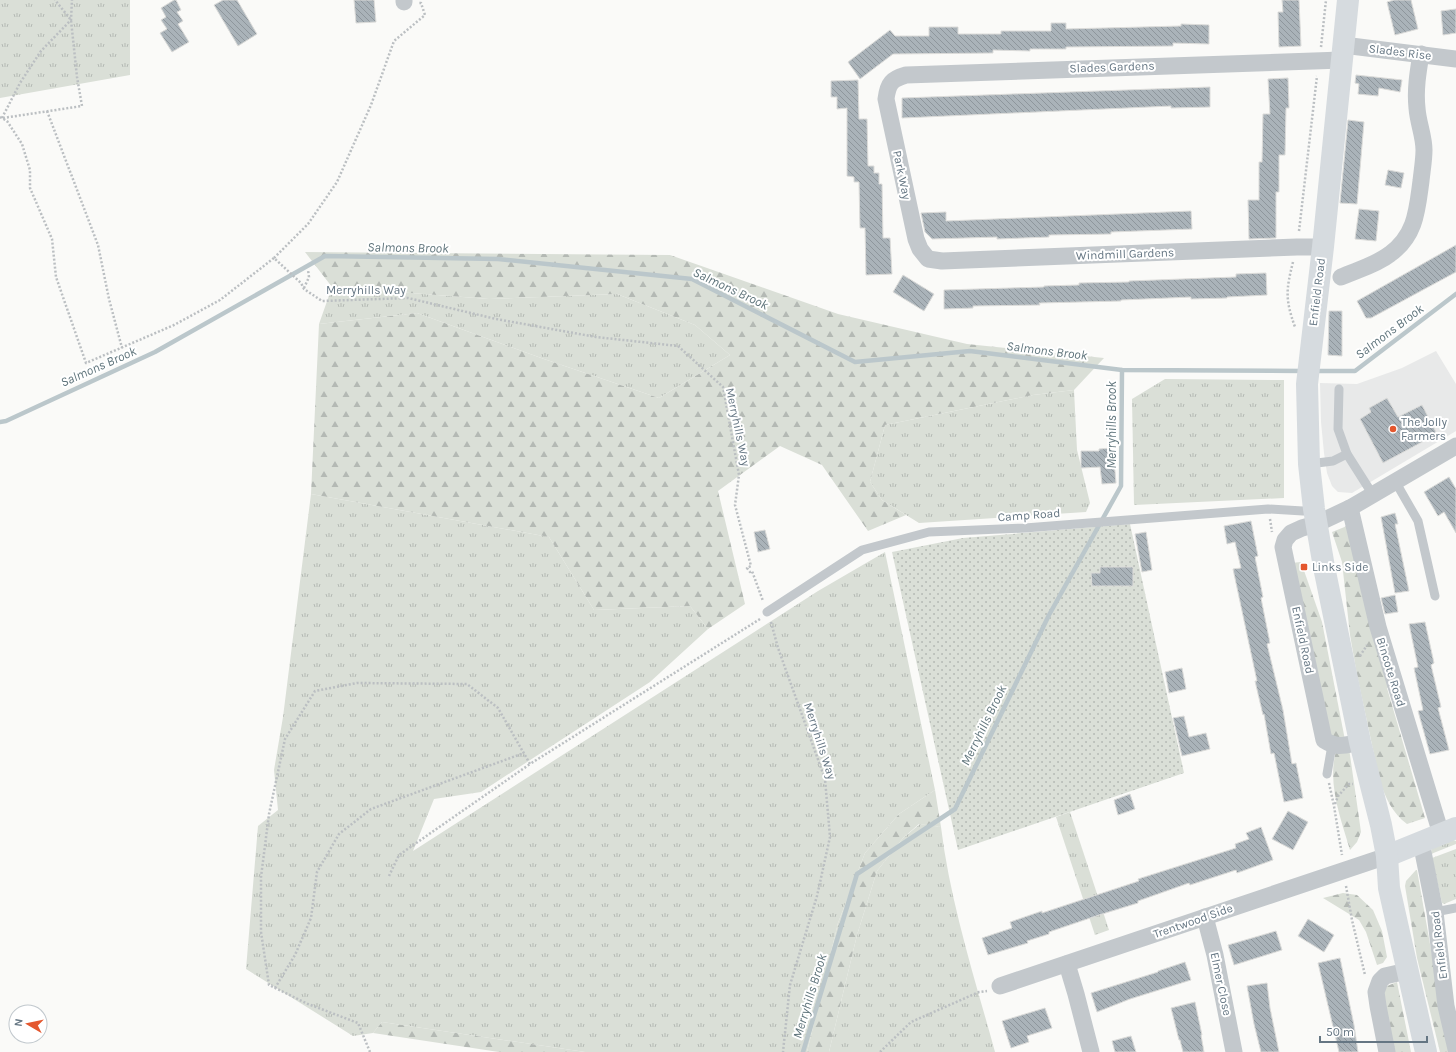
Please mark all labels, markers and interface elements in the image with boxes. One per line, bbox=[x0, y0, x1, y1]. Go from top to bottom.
street label: Slades Rise bbox=[1368, 41, 1432, 63]
street label: Slades Gardens bbox=[1069, 59, 1155, 75]
street label: Park Way bbox=[890, 149, 914, 201]
water label: Salmons Brook bbox=[367, 239, 449, 256]
street label: Windmill Gardens bbox=[1076, 245, 1174, 263]
street label: Enfield Road bbox=[1306, 257, 1328, 327]
water label: Salmons Brook bbox=[691, 264, 771, 313]
street label: Merryhills Way bbox=[326, 283, 406, 297]
water label: Salmons Brook bbox=[1352, 301, 1427, 362]
water label: Salmons Brook bbox=[1006, 338, 1089, 363]
water label: Salmons Brook bbox=[58, 343, 139, 390]
water label: Merryhills Brook bbox=[1104, 381, 1119, 469]
street label: Merryhills Way bbox=[723, 387, 753, 468]
place label: The Jolly Farmers bbox=[1401, 415, 1447, 443]
marker: The Jolly Farmers bbox=[1388, 424, 1398, 434]
street label: Camp Road bbox=[997, 506, 1061, 524]
place label: Links Side bbox=[1312, 560, 1368, 574]
marker: Links Side bbox=[1299, 562, 1309, 572]
street label: Enfield Road bbox=[1289, 605, 1317, 675]
street label: Bincote Road bbox=[1374, 635, 1408, 709]
water label: Merryhills Brook bbox=[957, 682, 1010, 768]
street label: Merryhills Way bbox=[801, 701, 839, 782]
street label: Trentwood Side bbox=[1151, 901, 1235, 941]
street label: Enfield Road bbox=[1428, 910, 1450, 980]
street label: Elmer Close bbox=[1207, 951, 1235, 1017]
water label: Merryhills Brook bbox=[789, 952, 830, 1040]
north arrow bbox=[8, 1004, 48, 1044]
text: N bbox=[12, 1018, 26, 1027]
scale bar bbox=[1320, 1018, 1427, 1044]
text: 50 m bbox=[1326, 1025, 1354, 1039]

